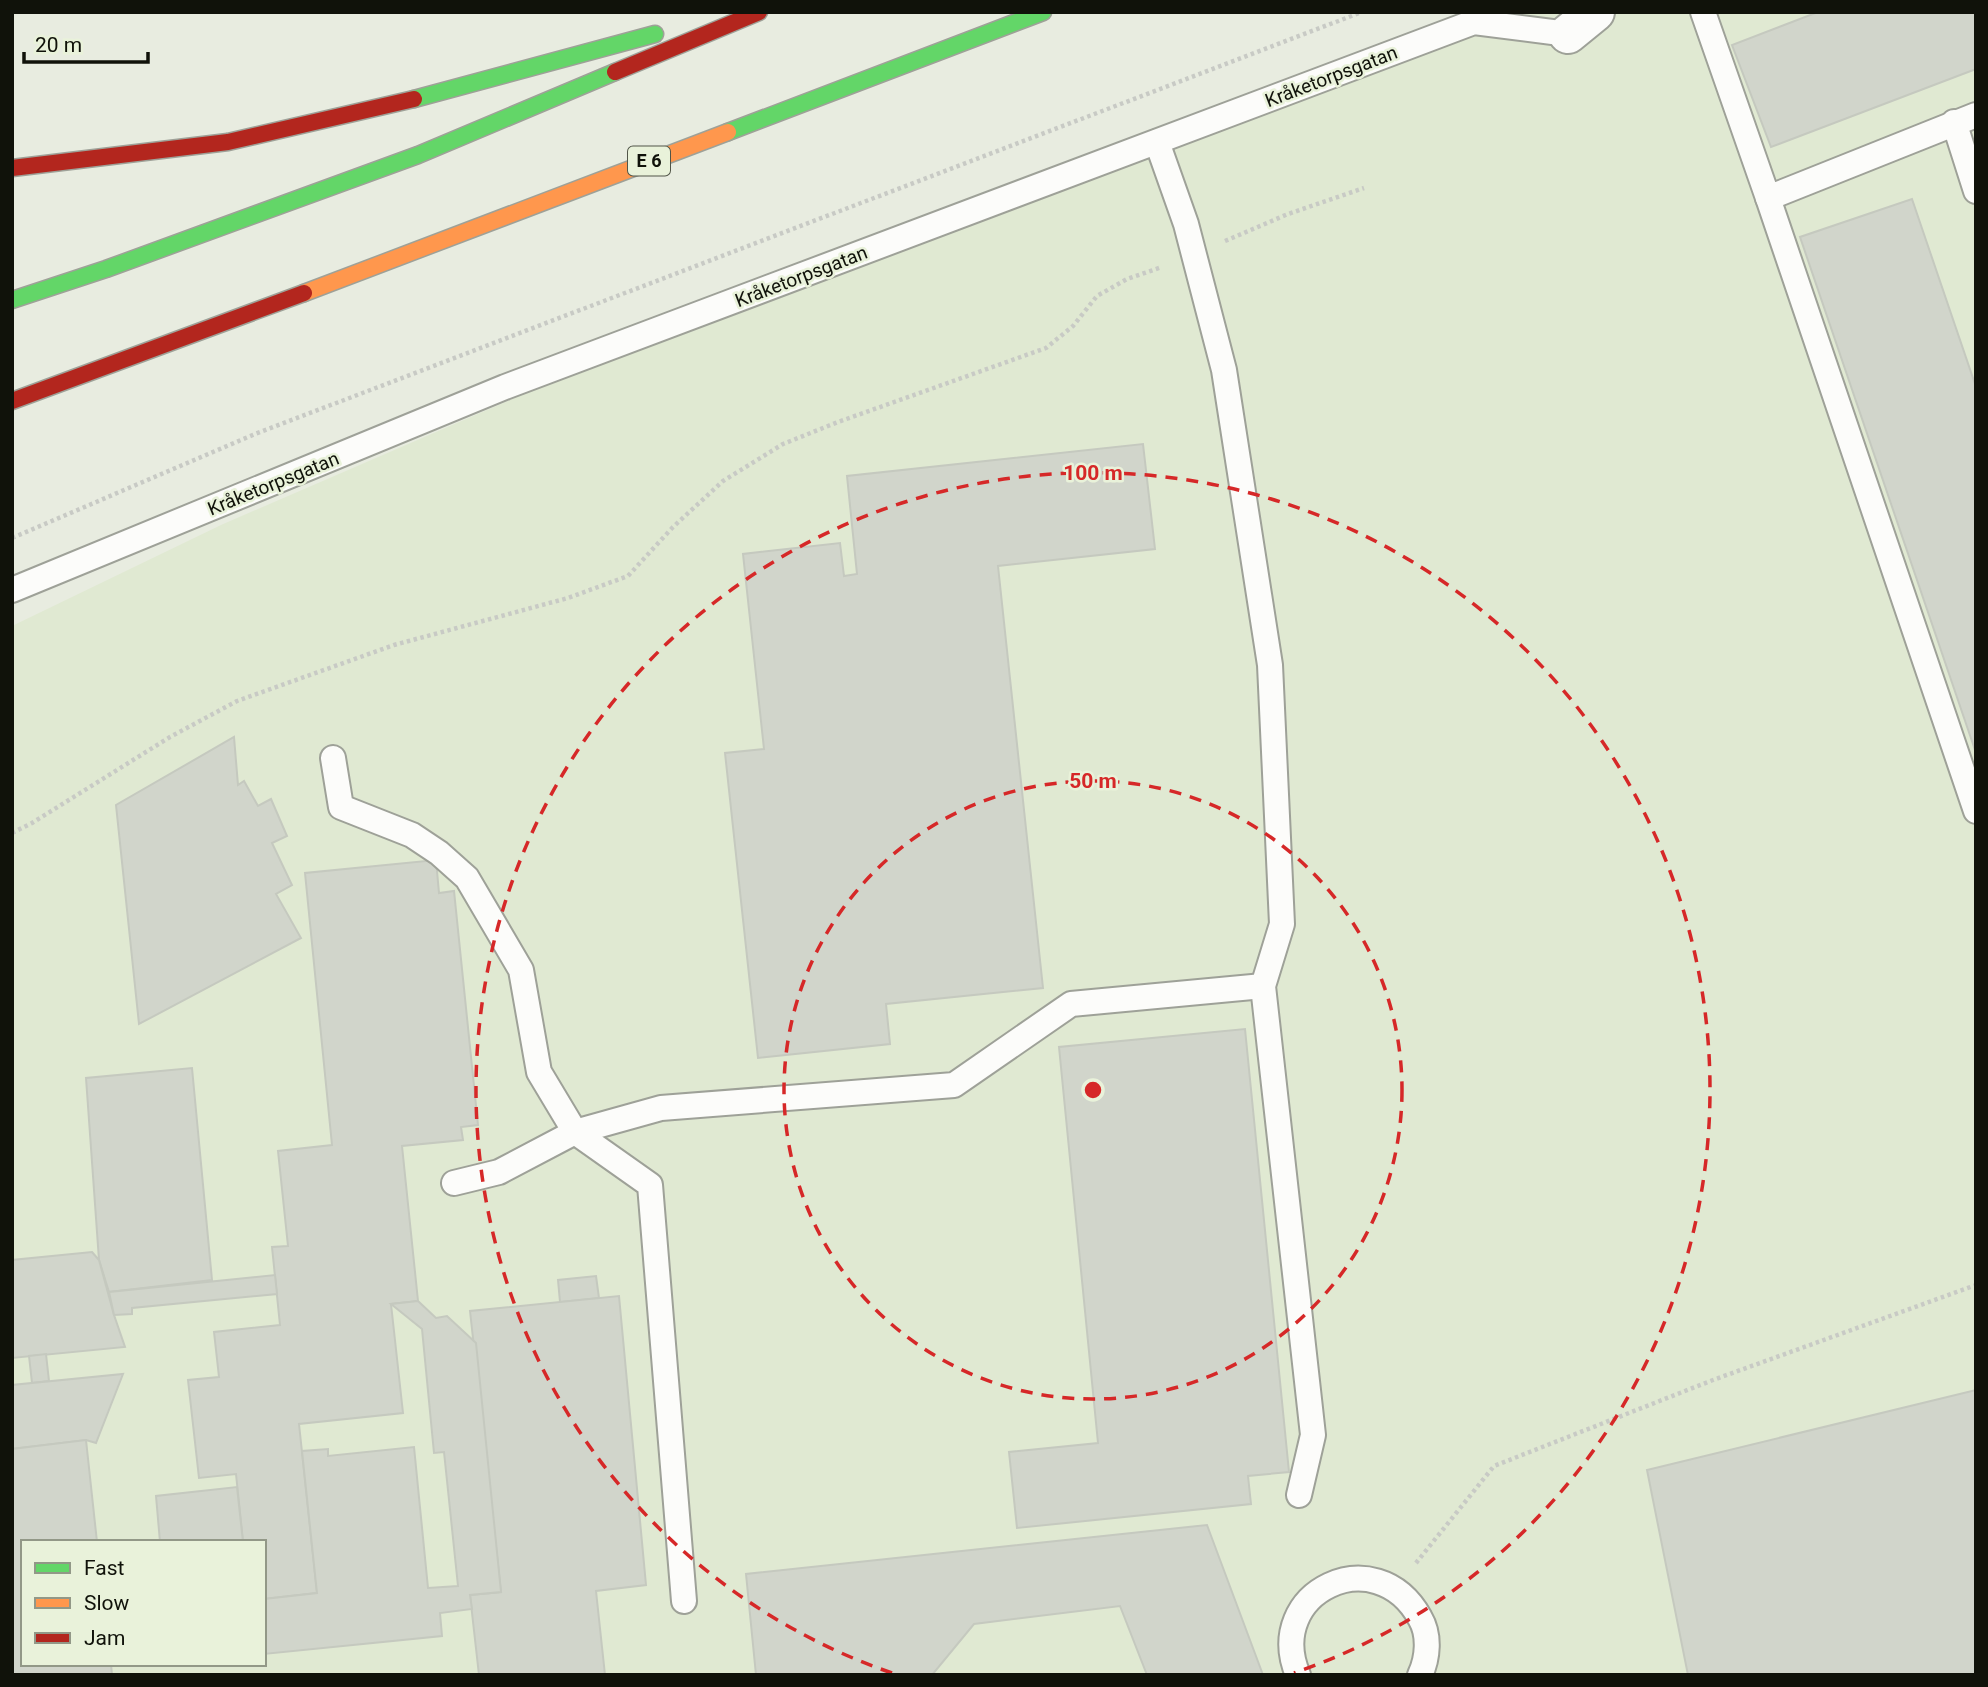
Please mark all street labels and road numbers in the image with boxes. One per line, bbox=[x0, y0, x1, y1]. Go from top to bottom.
street label: Kråketorpsgatan bbox=[1262, 41, 1400, 112]
road number: E 6 bbox=[628, 146, 670, 176]
street label: Kråketorpsgatan bbox=[732, 241, 870, 312]
street label: Kråketorpsgatan bbox=[204, 447, 342, 520]

